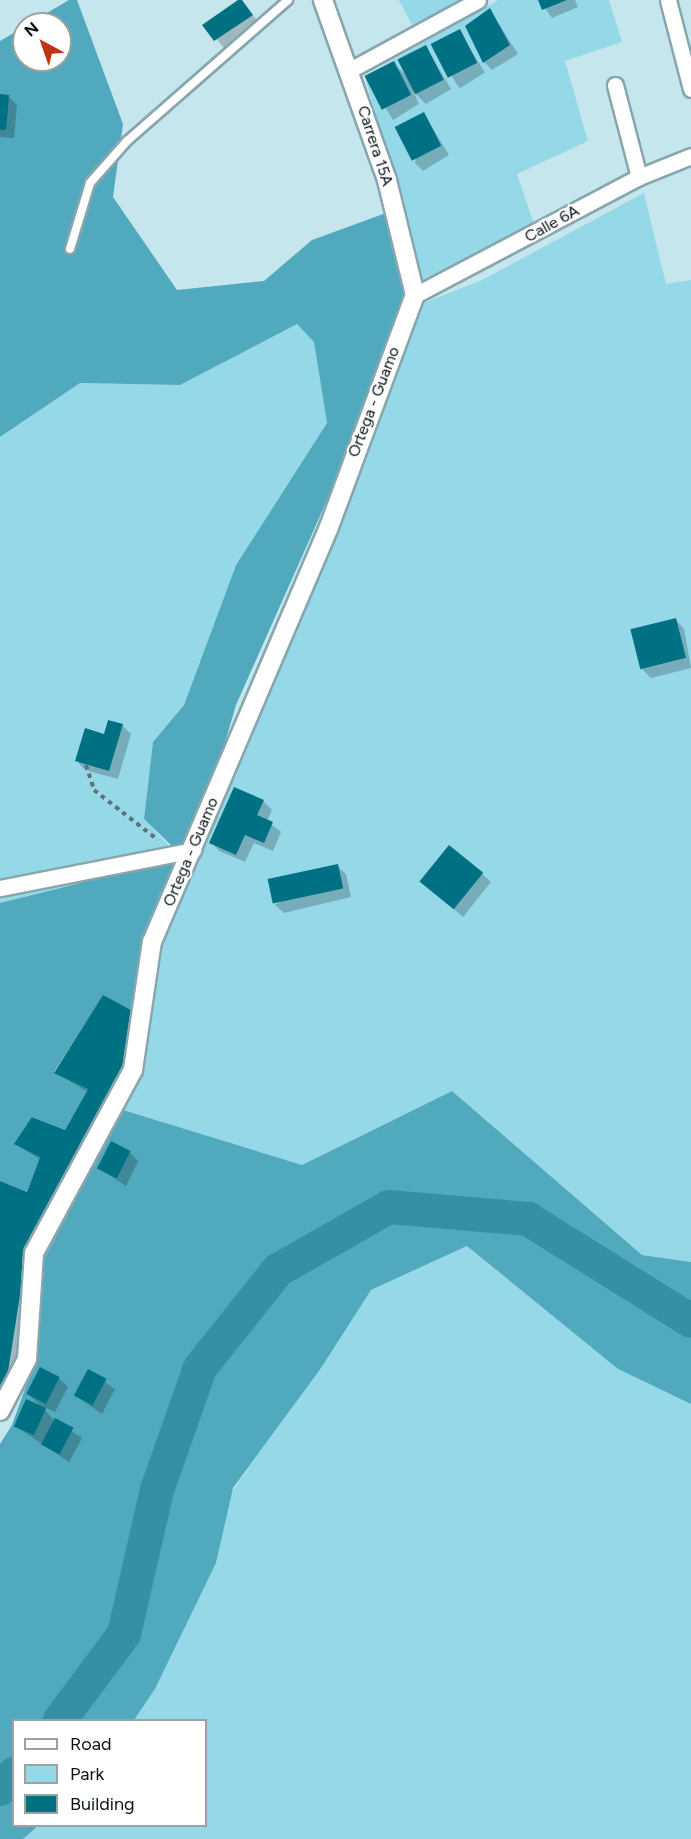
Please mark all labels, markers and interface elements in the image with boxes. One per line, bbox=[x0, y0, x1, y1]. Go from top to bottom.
north arrow bbox=[12, 12, 72, 72]
text: N bbox=[21, 18, 42, 41]
street label: Carrera 15A bbox=[353, 103, 397, 189]
street label: Calle 6A bbox=[521, 201, 583, 247]
street label: Ortega - Guamo bbox=[344, 344, 404, 460]
street label: Ortega - Guamo bbox=[159, 794, 223, 910]
legend bbox=[12, 1719, 207, 1827]
text: Road bbox=[70, 1733, 111, 1755]
text: Park bbox=[70, 1763, 104, 1785]
text: Building bbox=[70, 1793, 135, 1815]

